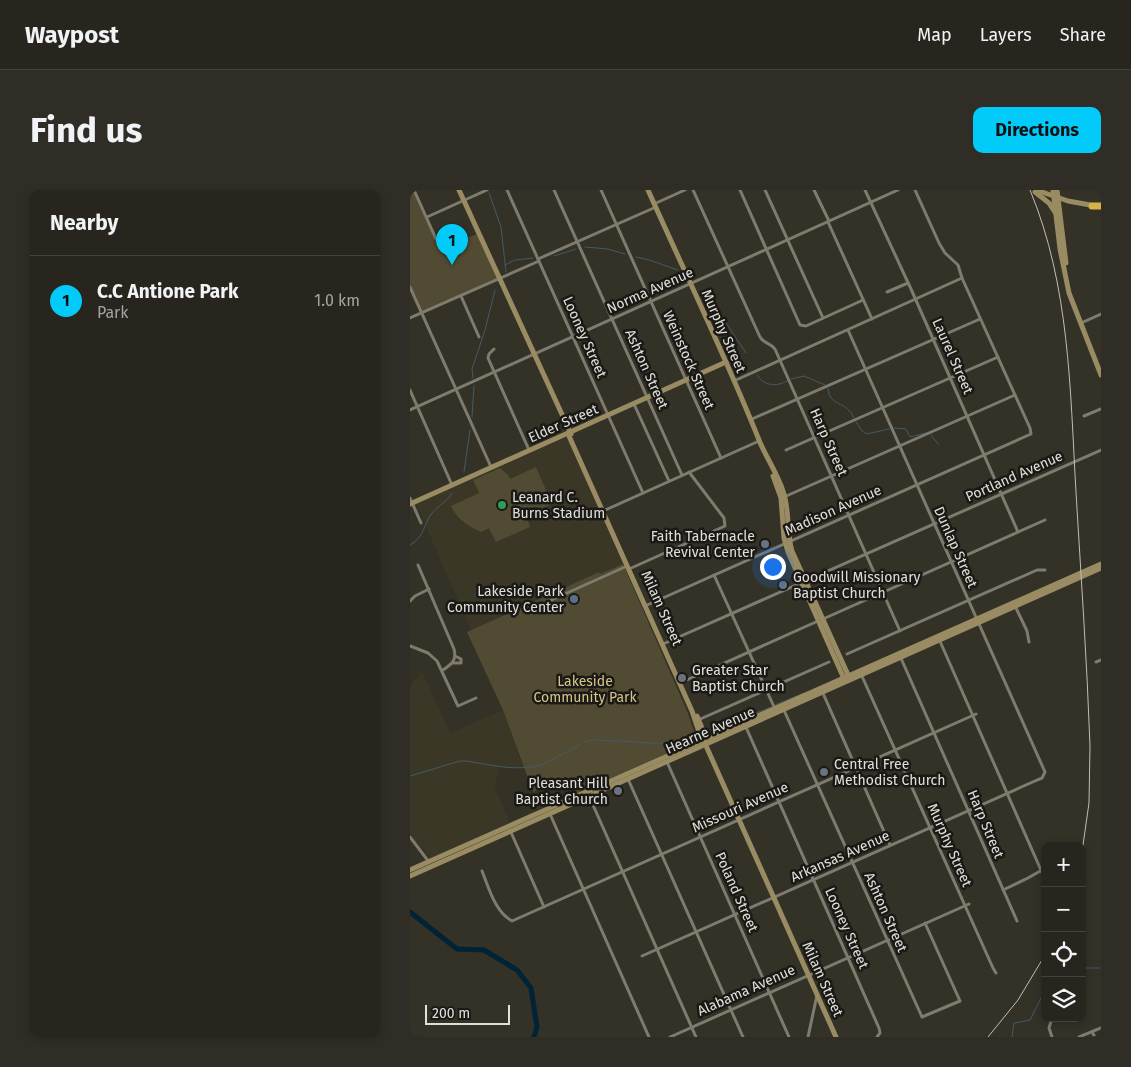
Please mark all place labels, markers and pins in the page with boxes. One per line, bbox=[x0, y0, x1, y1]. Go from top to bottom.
pin: 1 bbox=[436, 224, 468, 265]
place label: Leanard C. Burns Stadium bbox=[512, 489, 605, 522]
marker: Leanard C. Burns Stadium bbox=[496, 499, 508, 511]
place label: Faith Tabernacle Revival Center bbox=[651, 528, 756, 561]
marker: Faith Tabernacle Revival Center bbox=[759, 538, 771, 550]
place label: Goodwill Missionary Baptist Church bbox=[793, 569, 921, 602]
marker: Goodwill Missionary Baptist Church bbox=[777, 579, 789, 591]
place label: Lakeside Park Community Center bbox=[447, 583, 565, 616]
marker: Lakeside Park Community Center bbox=[568, 593, 580, 605]
place label: Greater Star Baptist Church bbox=[692, 662, 785, 695]
marker: Greater Star Baptist Church bbox=[676, 672, 688, 684]
place label: Central Free Methodist Church bbox=[834, 756, 946, 789]
marker: Central Free Methodist Church bbox=[818, 766, 830, 778]
place label: Pleasant Hill Baptist Church bbox=[515, 775, 608, 808]
marker: Pleasant Hill Baptist Church bbox=[612, 785, 624, 797]

